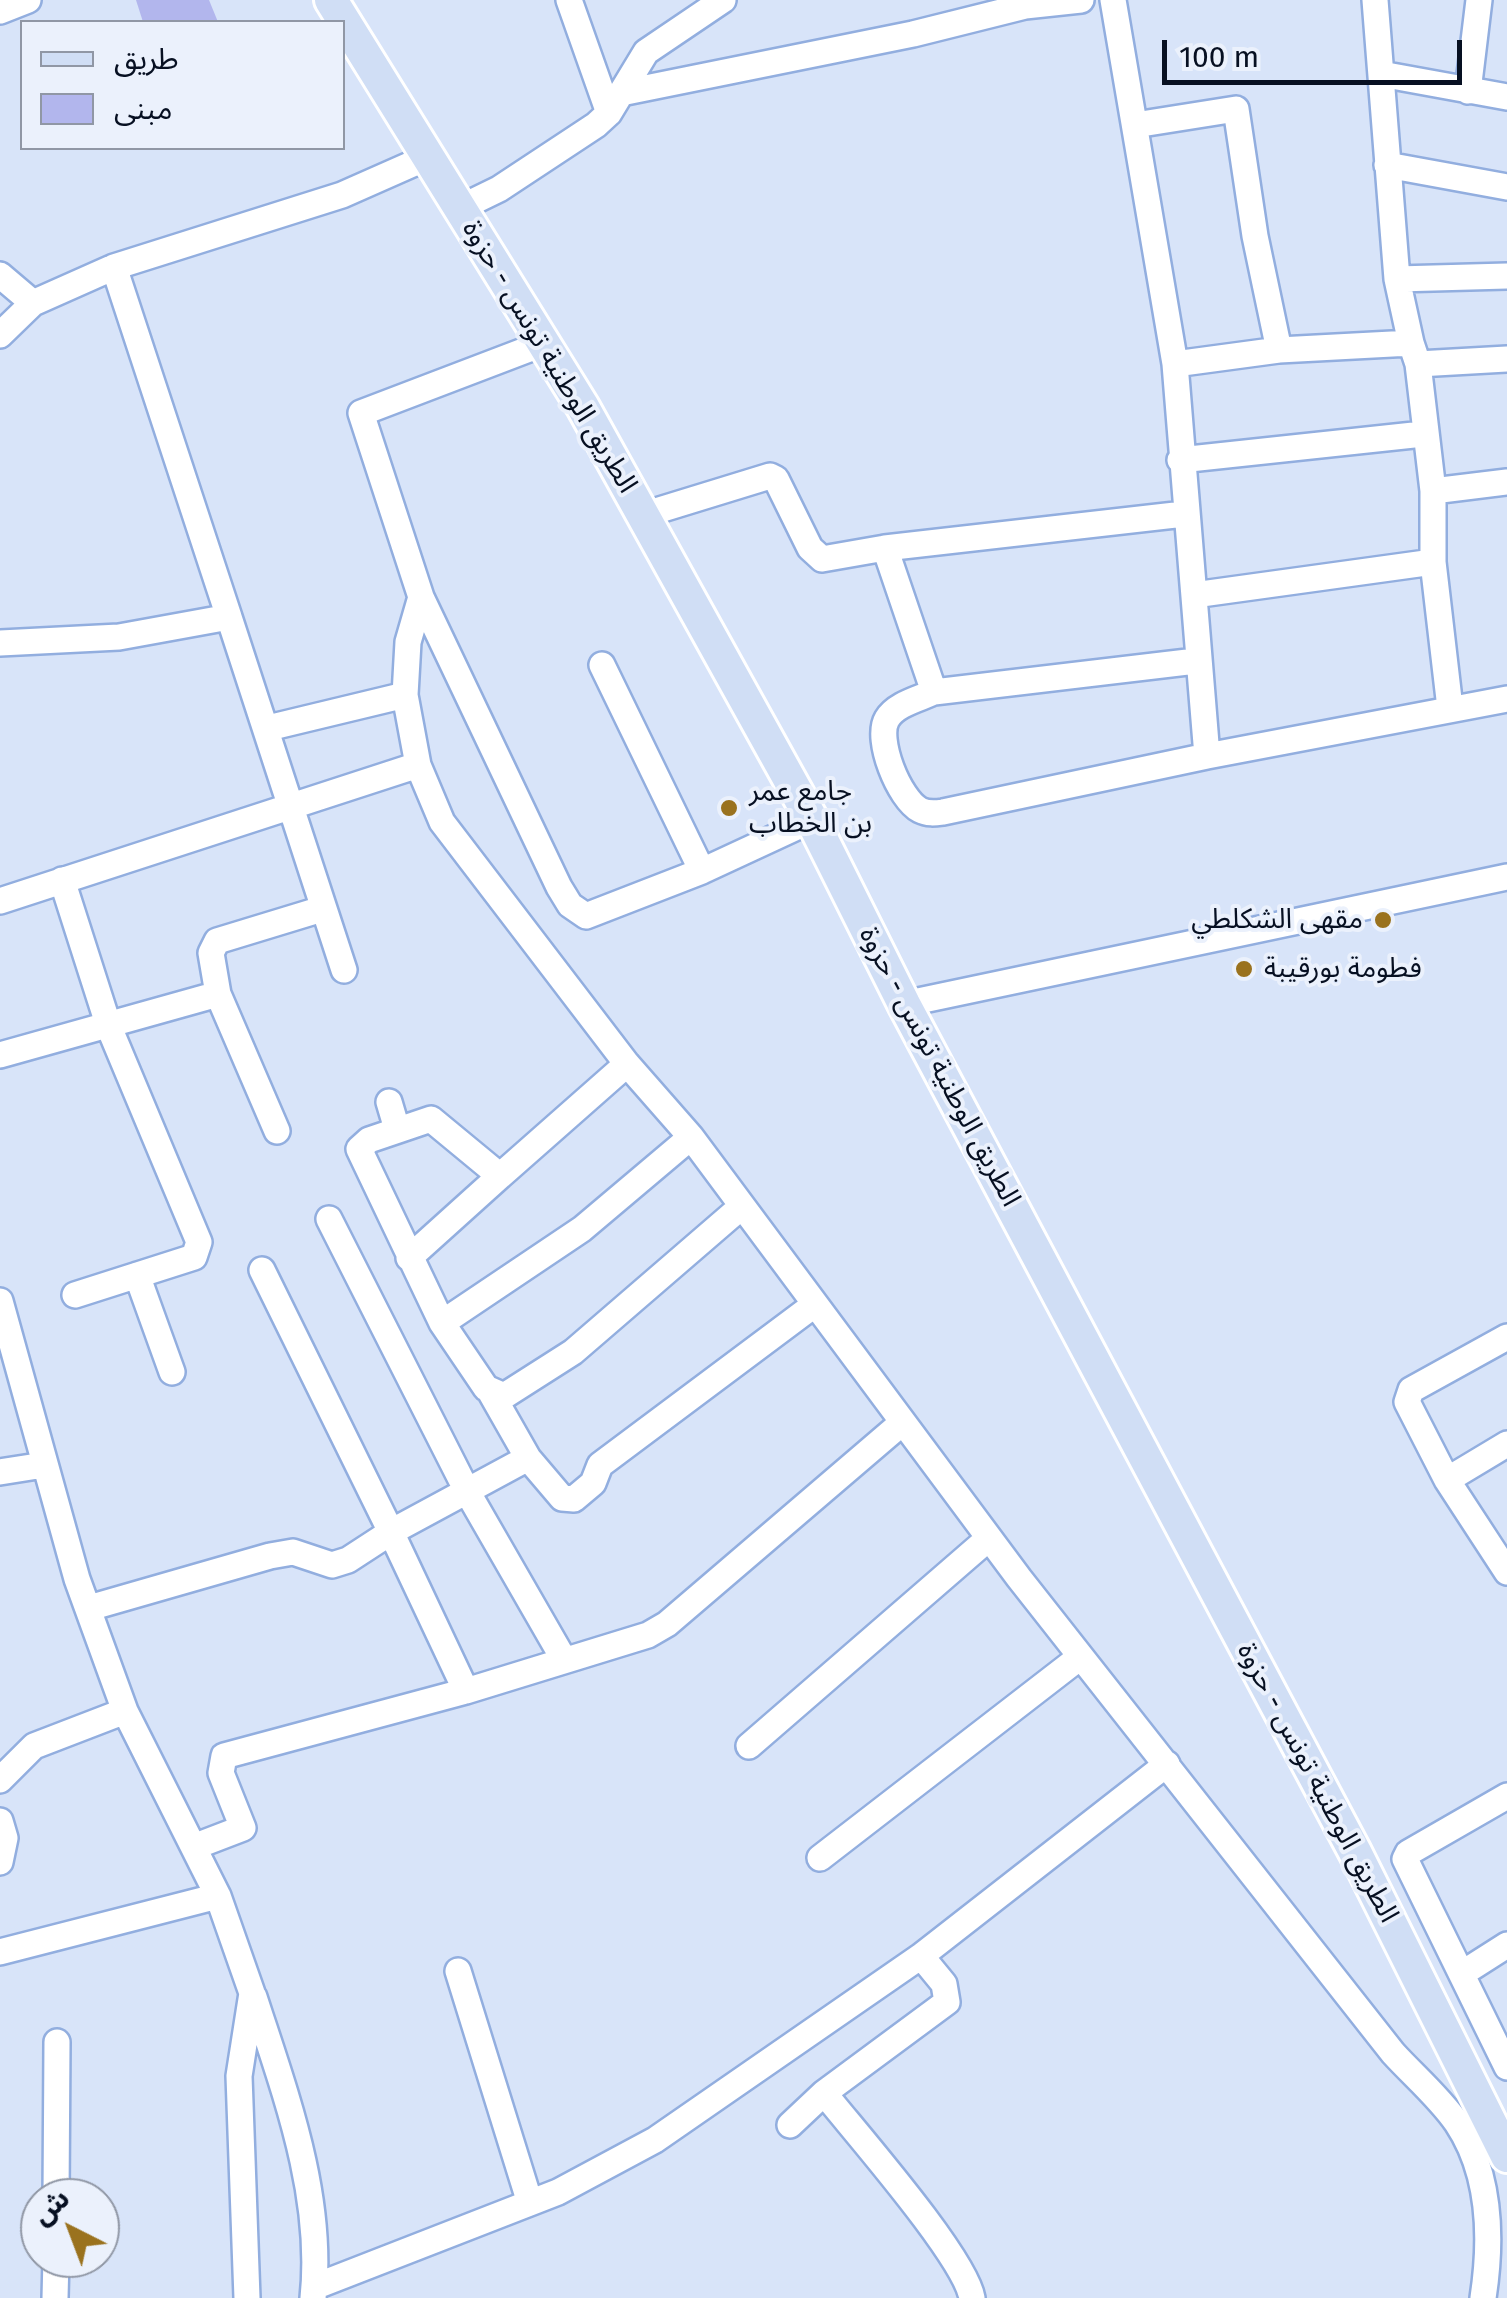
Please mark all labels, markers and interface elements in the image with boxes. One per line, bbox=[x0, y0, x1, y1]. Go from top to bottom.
legend bbox=[20, 20, 345, 150]
scale bar bbox=[1167, 20, 1467, 82]
text: 100 m bbox=[1179, 39, 1259, 75]
text: طريق bbox=[114, 41, 179, 77]
text: مبنى bbox=[114, 91, 172, 127]
street label: الطريق الوطنية تونس - حزوة bbox=[454, 215, 644, 499]
place label: جامع عمر بن الخطاب bbox=[749, 775, 872, 841]
marker: جامع عمر بن الخطاب bbox=[718, 797, 740, 819]
place label: مقهى الشكلطي bbox=[1191, 903, 1363, 937]
marker: مقهى الشكلطي bbox=[1372, 909, 1394, 931]
street label: الطريق الوطنية تونس - حزوة bbox=[851, 921, 1027, 1213]
place label: فطومة بورقيبة bbox=[1264, 952, 1422, 986]
marker: فطومة بورقيبة bbox=[1233, 958, 1255, 980]
street label: الطريق الوطنية تونس - حزوة bbox=[1229, 1637, 1405, 1929]
north arrow bbox=[20, 2178, 120, 2278]
text: ش bbox=[26, 2182, 76, 2232]

